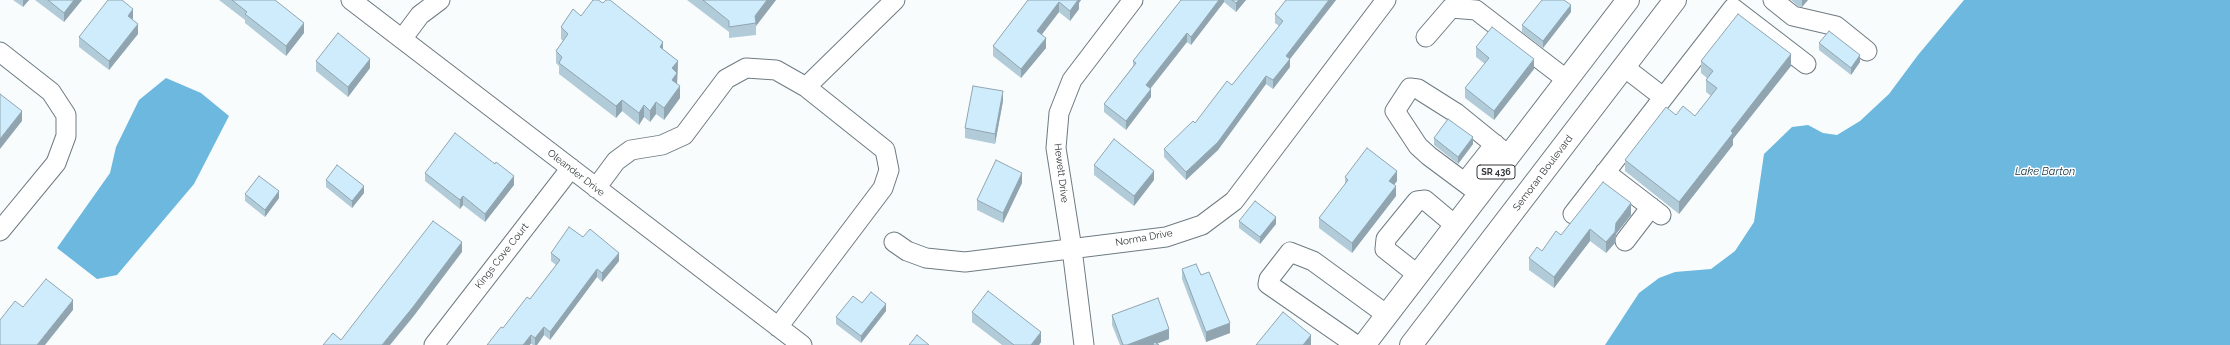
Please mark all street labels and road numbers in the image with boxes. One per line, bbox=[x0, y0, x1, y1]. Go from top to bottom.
street label: Semoran Boulevard bbox=[1511, 133, 1575, 213]
street label: Hewett Drive bbox=[1051, 143, 1071, 203]
street label: Oleander Drive bbox=[545, 147, 607, 199]
road number: SR 436 bbox=[1477, 165, 1515, 179]
street label: Kings Cove Court bbox=[473, 221, 531, 291]
street label: Norma Drive bbox=[1114, 227, 1174, 249]

